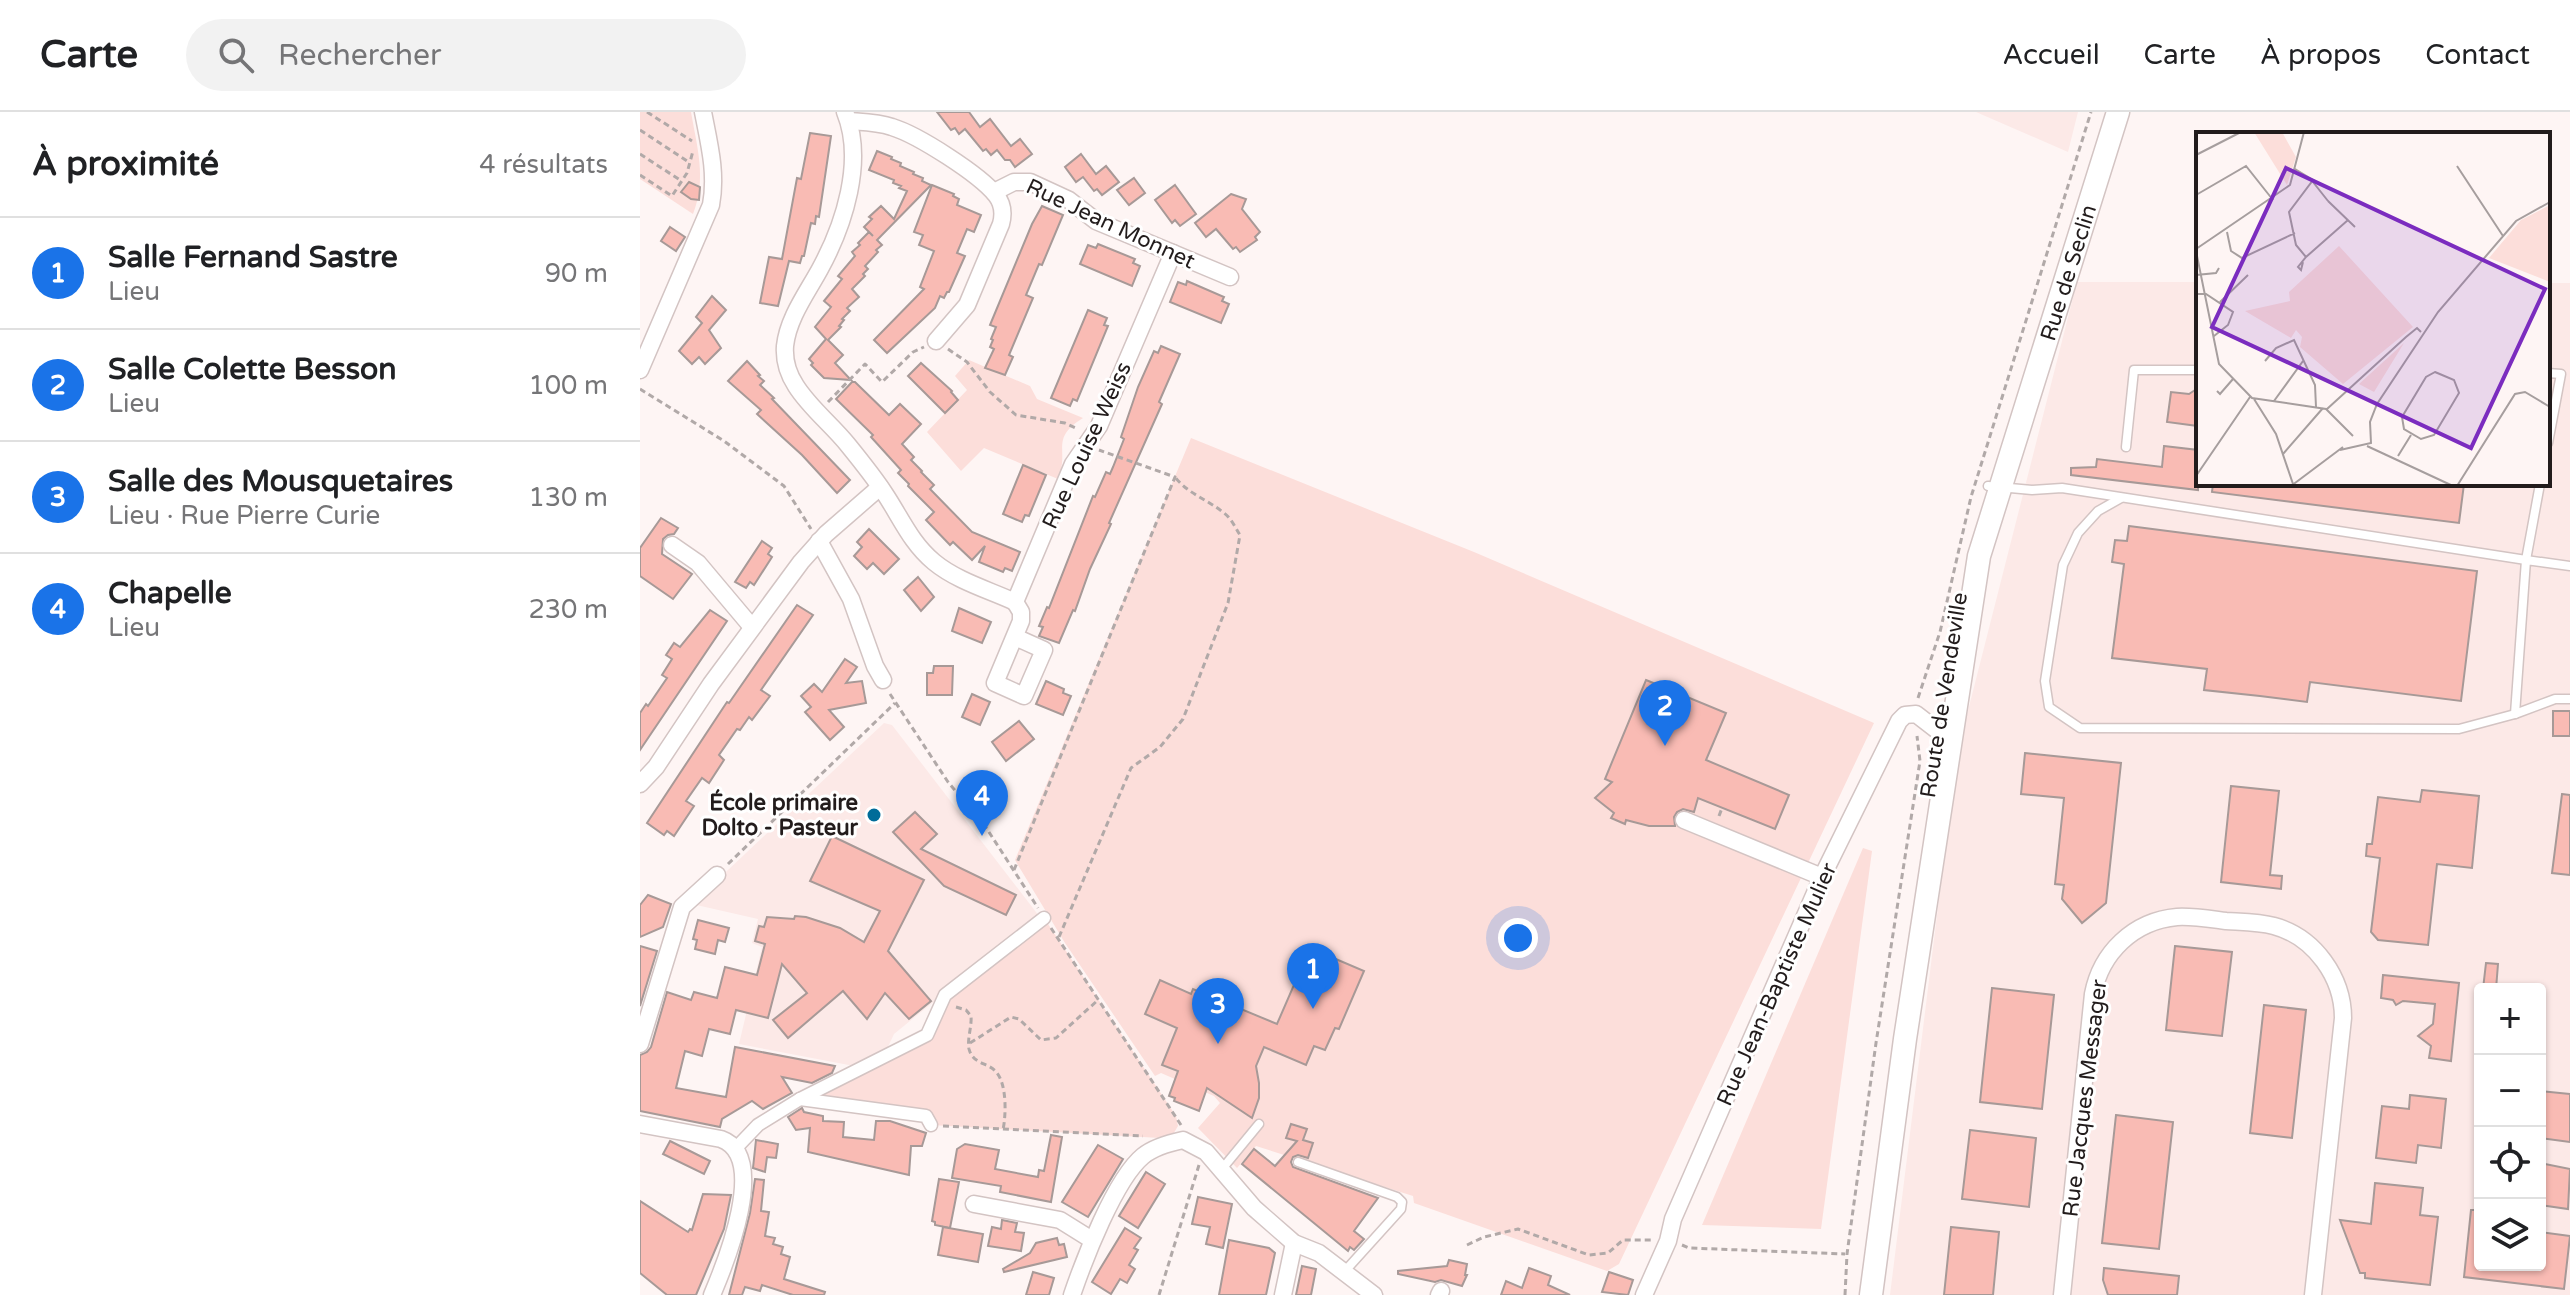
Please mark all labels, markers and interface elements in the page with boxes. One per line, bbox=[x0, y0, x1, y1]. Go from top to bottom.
search box bbox=[186, 19, 746, 91]
text: Carte bbox=[40, 32, 138, 78]
icon: search bbox=[214, 33, 258, 77]
text: Rechercher bbox=[278, 37, 441, 74]
text: Accueil bbox=[2002, 38, 2100, 72]
text: Carte bbox=[2144, 38, 2216, 72]
text: À propos bbox=[2260, 38, 2381, 72]
text: Contact bbox=[2425, 38, 2530, 72]
inset map bbox=[2196, 132, 2550, 486]
text: À proximité bbox=[32, 144, 219, 185]
text: 4 résultats bbox=[479, 149, 608, 180]
street label: Rue Jean Monnet bbox=[1022, 173, 1199, 274]
street label: Rue de Seclin bbox=[2035, 201, 2102, 344]
text: Salle Fernand Sastre bbox=[108, 239, 398, 276]
text: 1 bbox=[50, 258, 66, 289]
text: 90 m bbox=[545, 258, 608, 289]
text: Lieu bbox=[108, 276, 160, 307]
text: Salle Colette Besson bbox=[108, 351, 397, 388]
street label: Rue Louise Weiss bbox=[1037, 358, 1137, 533]
text: 2 bbox=[50, 370, 66, 401]
text: 100 m bbox=[528, 370, 608, 401]
text: Lieu bbox=[108, 388, 160, 419]
text: Salle des Mousquetaires bbox=[108, 463, 453, 500]
text: 3 bbox=[50, 482, 66, 513]
text: 130 m bbox=[528, 482, 608, 513]
text: Lieu · Rue Pierre Curie bbox=[108, 500, 380, 531]
text: Chapelle bbox=[108, 575, 232, 612]
street label: Route de Vendeville bbox=[1915, 591, 1973, 800]
text: 4 bbox=[50, 594, 66, 625]
text: 230 m bbox=[528, 594, 608, 625]
text: Lieu bbox=[108, 612, 160, 643]
pin: 2 bbox=[1639, 680, 1691, 746]
pin: 4 bbox=[956, 770, 1008, 836]
place label: École primaire Dolto - Pasteur bbox=[701, 789, 859, 841]
marker: École primaire Dolto - Pasteur bbox=[865, 806, 883, 824]
street label: Rue Jean-Baptiste Mulier bbox=[1712, 858, 1843, 1110]
your location bbox=[1498, 918, 1538, 958]
pin: 1 bbox=[1287, 943, 1339, 1009]
street label: Rue Jacques Messager bbox=[2058, 977, 2113, 1218]
pin: 3 bbox=[1192, 978, 1244, 1044]
map controls bbox=[2474, 983, 2546, 1271]
button: + bbox=[2474, 983, 2546, 1055]
button: − bbox=[2474, 1055, 2546, 1127]
button: locate bbox=[2474, 1127, 2546, 1199]
button: layers bbox=[2474, 1199, 2546, 1271]

